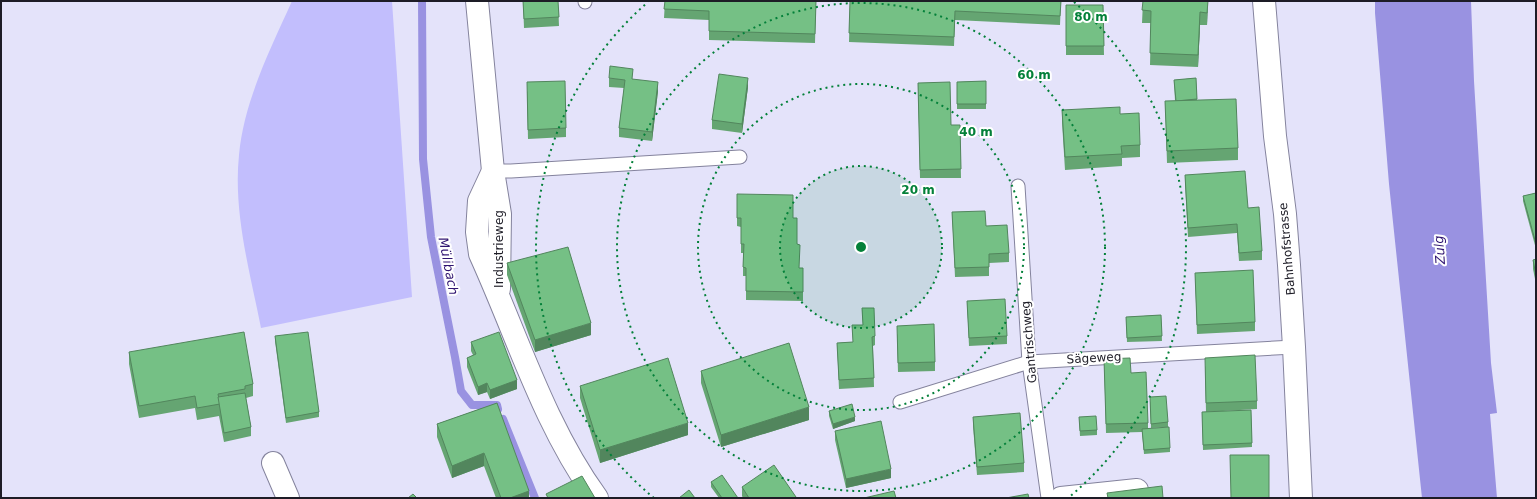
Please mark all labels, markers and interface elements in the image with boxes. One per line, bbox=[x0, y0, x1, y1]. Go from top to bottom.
text: 80 m bbox=[1074, 10, 1108, 24]
text: 60 m bbox=[1017, 68, 1051, 82]
text: 40 m bbox=[959, 125, 993, 139]
text: 20 m bbox=[901, 183, 935, 197]
street label: Bahnhofstrasse bbox=[1276, 202, 1298, 296]
street label: Industrieweg bbox=[492, 210, 506, 288]
water label: Zulg bbox=[1431, 235, 1448, 266]
water label: Mülibach bbox=[436, 236, 461, 296]
centre of rings bbox=[854, 240, 868, 254]
street label: Gantrischweg bbox=[1018, 300, 1040, 384]
street label: Sägeweg bbox=[1066, 350, 1122, 366]

